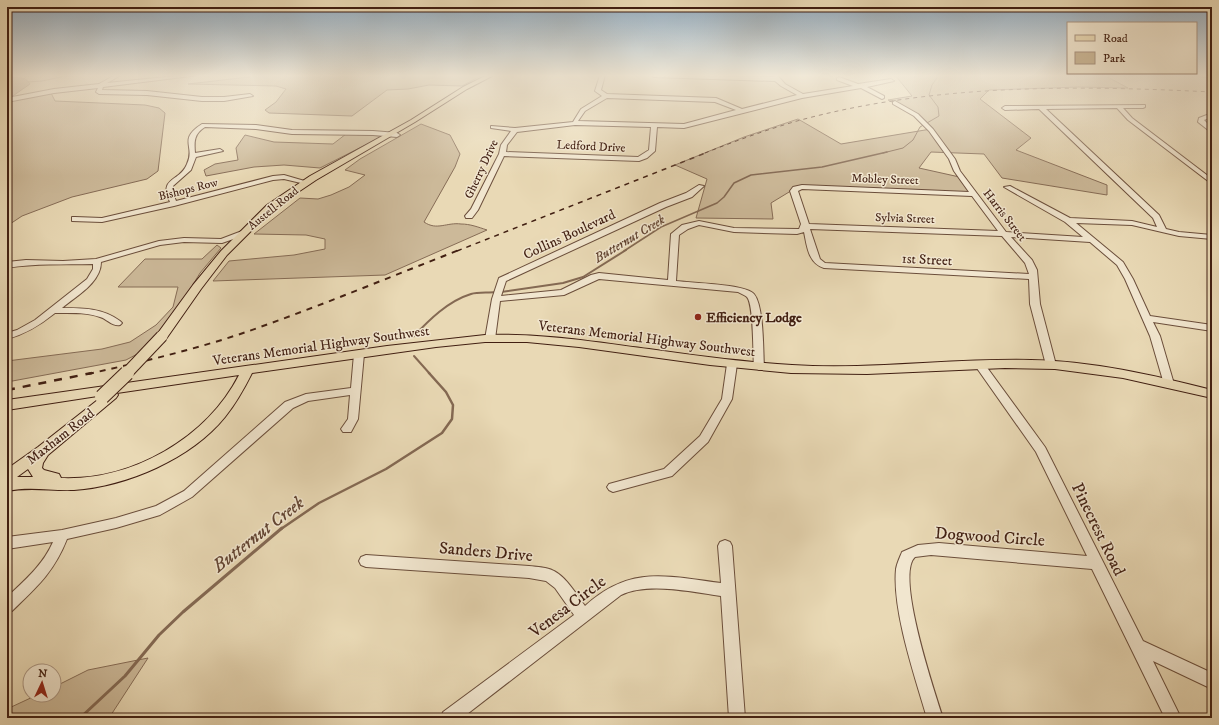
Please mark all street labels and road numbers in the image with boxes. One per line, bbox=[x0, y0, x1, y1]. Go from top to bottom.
street label: Gherry Drive bbox=[461, 137, 502, 201]
street label: Ledford Drive bbox=[556, 137, 626, 156]
street label: Mobley Street bbox=[851, 171, 919, 188]
street label: Bishops Row bbox=[157, 175, 220, 204]
street label: Austell Road bbox=[245, 183, 302, 233]
street label: Harris Street bbox=[980, 186, 1030, 245]
street label: Collins Boulevard bbox=[520, 206, 618, 264]
street label: Sylvia Street bbox=[875, 210, 935, 227]
street label: 1st Street bbox=[901, 250, 953, 270]
street label: Veterans Memorial Highway Southwest bbox=[536, 317, 757, 361]
street label: Veterans Memorial Highway Southwest bbox=[211, 322, 431, 370]
street label: Maxham Road bbox=[23, 405, 98, 469]
street label: Pinecrest Road bbox=[1066, 479, 1130, 580]
street label: Dogwood Circle bbox=[934, 522, 1046, 552]
street label: Sanders Drive bbox=[438, 537, 534, 567]
street label: Venesa Circle bbox=[524, 571, 610, 643]

